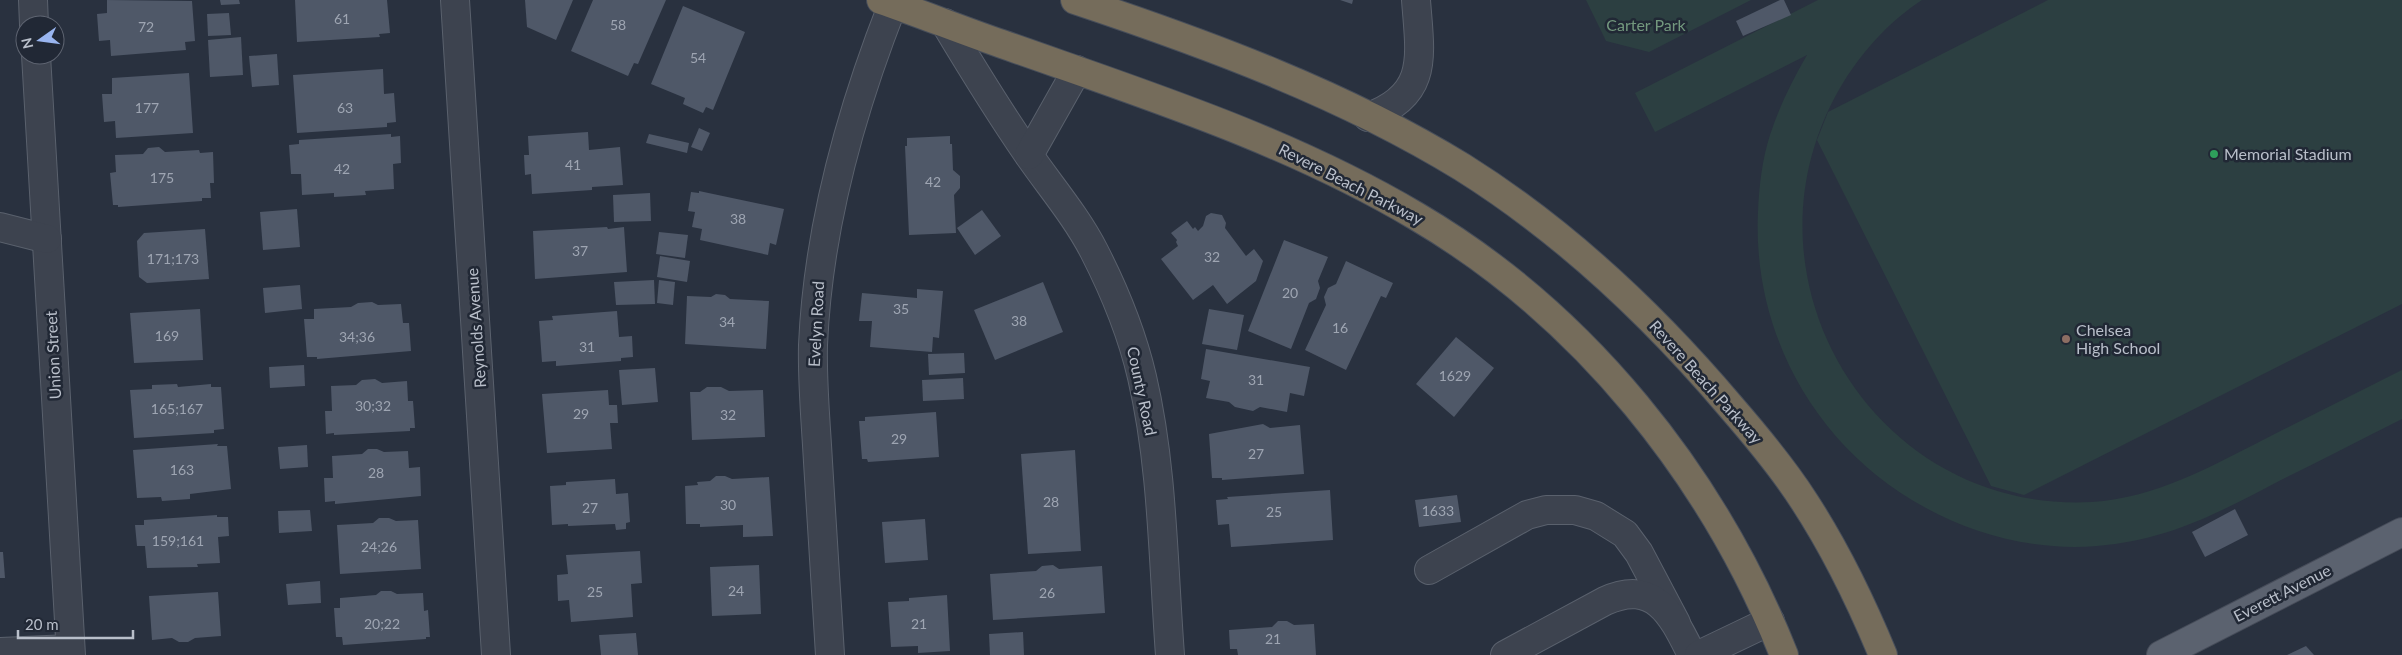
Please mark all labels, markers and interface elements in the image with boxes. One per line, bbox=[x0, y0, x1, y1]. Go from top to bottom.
house number: 61 bbox=[334, 10, 350, 27]
north arrow bbox=[15, 15, 65, 65]
park label: Carter Park bbox=[1606, 15, 1687, 34]
house number: 58 bbox=[610, 16, 626, 33]
house number: 72 bbox=[138, 18, 154, 35]
text: N bbox=[17, 36, 36, 51]
house number: 54 bbox=[690, 49, 706, 66]
house number: 177 bbox=[135, 99, 159, 116]
house number: 63 bbox=[337, 99, 353, 116]
street label: Revere Beach Parkway bbox=[1276, 139, 1427, 229]
place label: Memorial Stadium bbox=[2224, 144, 2352, 163]
marker: Memorial Stadium bbox=[2208, 148, 2220, 160]
house number: 41 bbox=[565, 156, 581, 173]
house number: 42 bbox=[334, 160, 350, 177]
house number: 175 bbox=[150, 169, 174, 186]
house number: 42 bbox=[925, 173, 941, 190]
house number: 38 bbox=[730, 210, 746, 227]
house number: 37 bbox=[572, 242, 588, 259]
house number: 32 bbox=[1204, 248, 1220, 265]
house number: 171;173 bbox=[147, 250, 199, 267]
street label: Reynolds Avenue bbox=[462, 267, 489, 389]
street label: Evelyn Road bbox=[804, 281, 827, 367]
house number: 20 bbox=[1282, 284, 1298, 301]
house number: 35 bbox=[893, 300, 909, 317]
street label: Union Street bbox=[41, 310, 64, 400]
house number: 38 bbox=[1011, 312, 1027, 329]
house number: 34 bbox=[719, 313, 735, 330]
street label: Revere Beach Parkway bbox=[1646, 316, 1767, 448]
house number: 16 bbox=[1332, 319, 1348, 336]
place label: Chelsea High School bbox=[2076, 320, 2160, 357]
house number: 169 bbox=[155, 327, 179, 344]
house number: 34;36 bbox=[339, 328, 375, 345]
marker: Chelsea High School bbox=[2060, 333, 2072, 345]
house number: 31 bbox=[579, 338, 595, 355]
street label: County Road bbox=[1124, 345, 1161, 437]
house number: 1629 bbox=[1439, 367, 1471, 384]
house number: 31 bbox=[1248, 371, 1264, 388]
house number: 30;32 bbox=[355, 397, 391, 414]
house number: 165;167 bbox=[151, 400, 203, 417]
house number: 29 bbox=[573, 405, 589, 422]
house number: 32 bbox=[720, 406, 736, 423]
house number: 29 bbox=[891, 430, 907, 447]
house number: 27 bbox=[1248, 445, 1264, 462]
house number: 163 bbox=[170, 461, 194, 478]
house number: 28 bbox=[368, 464, 384, 481]
house number: 28 bbox=[1043, 493, 1059, 510]
house number: 30 bbox=[720, 496, 736, 513]
house number: 27 bbox=[582, 499, 598, 516]
house number: 1633 bbox=[1422, 502, 1454, 519]
house number: 25 bbox=[1266, 503, 1282, 520]
house number: 159;161 bbox=[152, 532, 204, 549]
house number: 24;26 bbox=[361, 538, 397, 555]
street label: Everett Avenue bbox=[2230, 560, 2334, 625]
house number: 24 bbox=[728, 582, 744, 599]
house number: 25 bbox=[587, 583, 603, 600]
house number: 26 bbox=[1039, 584, 1055, 601]
scale bar bbox=[18, 608, 132, 640]
text: 20 m bbox=[25, 615, 59, 633]
house number: 20;22 bbox=[364, 615, 400, 632]
house number: 21 bbox=[911, 615, 927, 632]
house number: 21 bbox=[1265, 630, 1281, 647]

